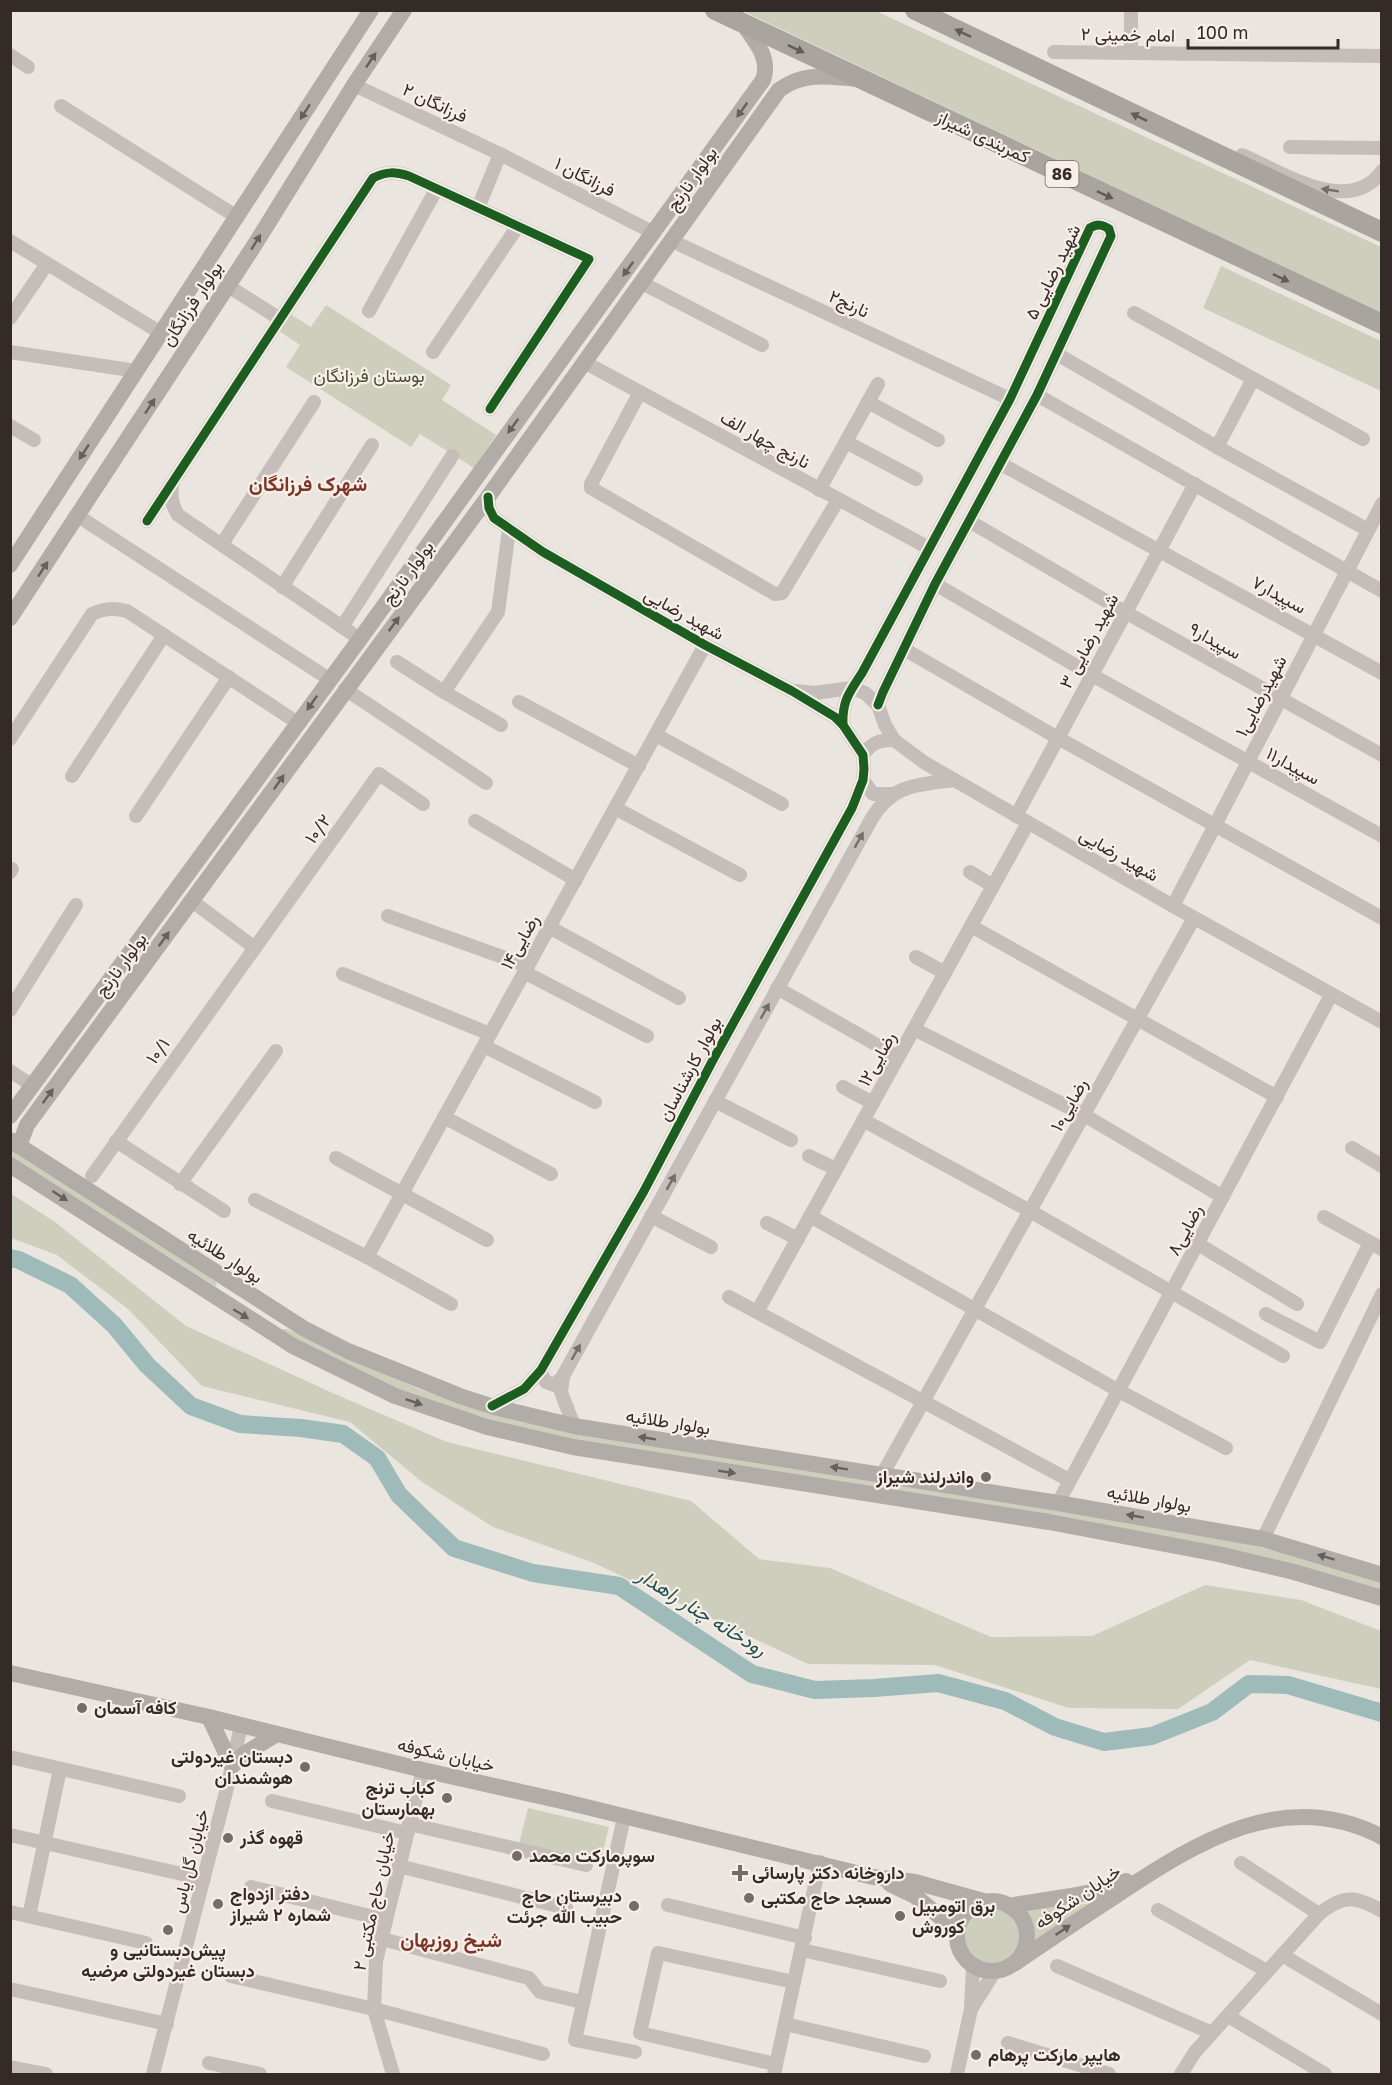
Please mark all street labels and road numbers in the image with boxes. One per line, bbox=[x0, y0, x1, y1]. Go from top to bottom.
street label: امام خمینی ۲ bbox=[1081, 22, 1175, 48]
street label: فرزانگان ۲ bbox=[399, 78, 471, 128]
street label: کمربندی شیراز bbox=[932, 104, 1034, 168]
street label: بولوار نارنج bbox=[661, 142, 723, 216]
street label: فرزانگان ۱ bbox=[551, 152, 619, 202]
road number: 86 bbox=[1046, 161, 1078, 187]
street label: شهید رضایی ۵ bbox=[1020, 220, 1085, 323]
street label: بولوار فرزانگان bbox=[156, 257, 228, 350]
street label: نارنج۲ bbox=[825, 284, 873, 324]
street label: نارنج چهار الف bbox=[716, 405, 814, 475]
street label: بولوار نارنج bbox=[377, 536, 439, 610]
street label: سپیدار۷ bbox=[1248, 570, 1310, 620]
street label: شهید رضایی bbox=[640, 582, 728, 645]
street label: شهید رضایی ۳ bbox=[1054, 589, 1123, 692]
street label: سپیدار۹ bbox=[1184, 617, 1246, 665]
street label: شهیدرضایی۱ bbox=[1230, 651, 1292, 740]
street label: سپیدار۱۱ bbox=[1262, 741, 1324, 791]
street label: ۱۰/۲ bbox=[299, 809, 335, 847]
street label: شهید رضایی bbox=[1075, 823, 1163, 887]
street label: رضایی۱۴ bbox=[495, 910, 544, 973]
street label: بولوار نارنج bbox=[90, 928, 152, 1002]
street label: بولوار کارشناسان bbox=[652, 1013, 727, 1125]
street label: رضایی۱۲ bbox=[852, 1027, 901, 1090]
street label: ۱۰/۱ bbox=[140, 1033, 174, 1068]
street label: رضایی۱۰ bbox=[1045, 1074, 1092, 1135]
street label: رضایی۸ bbox=[1162, 1200, 1208, 1259]
street label: بولوار طلائیه bbox=[183, 1223, 267, 1288]
street label: بولوار طلائیه bbox=[624, 1403, 712, 1440]
street label: بولوار طلائیه bbox=[1105, 1480, 1193, 1517]
street label: خیابان شکوفه bbox=[395, 1732, 497, 1777]
street label: خیابان گل یاس bbox=[166, 1807, 214, 1915]
street label: خیابان حاج مکتبی ۲ bbox=[347, 1829, 401, 1973]
street label: خیابان شکوفه bbox=[1030, 1859, 1125, 1934]

